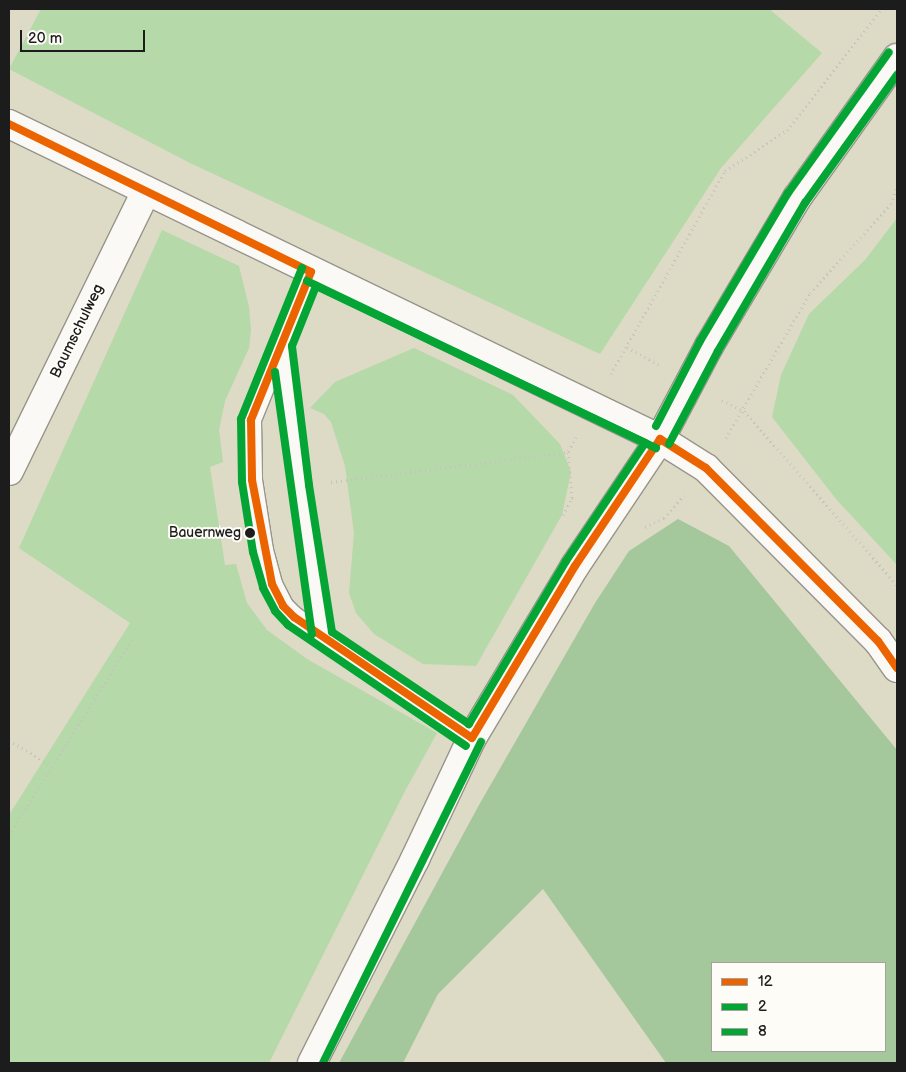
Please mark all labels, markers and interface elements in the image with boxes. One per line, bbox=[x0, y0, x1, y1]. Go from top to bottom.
scale bar bbox=[22, 20, 148, 52]
text: 20 m bbox=[28, 29, 62, 48]
street label: Baumschulweg bbox=[46, 281, 108, 381]
place label: Bauernweg bbox=[169, 525, 241, 541]
marker: Bauernweg bbox=[245, 528, 255, 538]
legend bbox=[711, 962, 886, 1052]
text: 12 bbox=[758, 972, 773, 991]
text: 2 bbox=[758, 997, 767, 1016]
text: 8 bbox=[758, 1022, 767, 1041]

